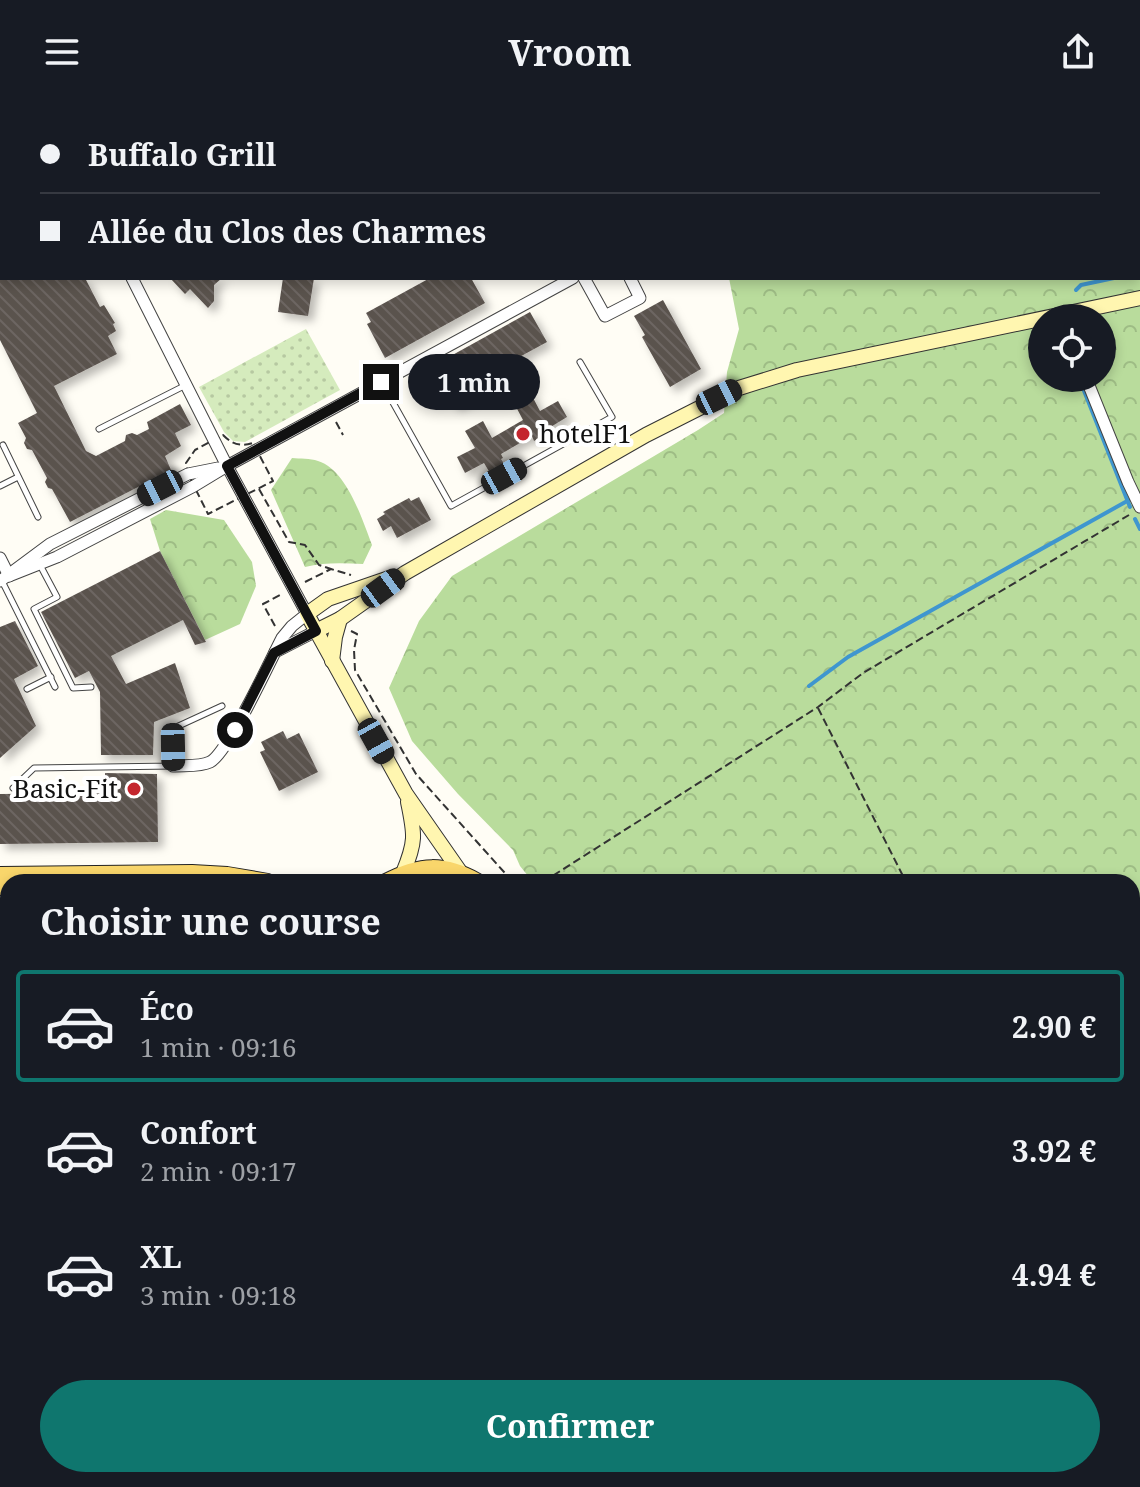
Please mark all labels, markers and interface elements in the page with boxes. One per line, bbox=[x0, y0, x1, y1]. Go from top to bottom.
text: Vroom bbox=[508, 28, 632, 77]
icon: menu bbox=[40, 30, 84, 74]
icon: share bbox=[1056, 30, 1100, 74]
text: Buffalo Grill bbox=[88, 134, 276, 175]
text: Allée du Clos des Charmes bbox=[88, 211, 486, 252]
map controls bbox=[1028, 304, 1116, 392]
button: locate bbox=[1028, 304, 1116, 392]
callout: 1 min bbox=[409, 354, 541, 410]
route end bbox=[363, 364, 399, 400]
text: 1 min bbox=[437, 364, 511, 400]
car bbox=[692, 376, 746, 418]
place label: hotelF1 bbox=[539, 415, 632, 451]
marker: hotelF1 bbox=[514, 425, 532, 443]
car bbox=[477, 454, 531, 498]
car bbox=[133, 466, 187, 510]
car bbox=[357, 564, 409, 612]
route start bbox=[217, 712, 253, 748]
car bbox=[354, 714, 398, 768]
car bbox=[161, 723, 185, 771]
place label: Basic-Fit bbox=[13, 770, 118, 806]
marker: Basic-Fit bbox=[125, 780, 143, 798]
text: Choisir une course bbox=[40, 897, 381, 946]
text: Éco bbox=[140, 988, 194, 1029]
icon: car bbox=[44, 990, 116, 1062]
text: 2.90 € bbox=[1012, 1006, 1096, 1047]
text: 1 min · 09:16 bbox=[140, 1029, 297, 1065]
text: Confort bbox=[140, 1112, 257, 1153]
icon: car bbox=[44, 1114, 116, 1186]
text: 3.92 € bbox=[1012, 1130, 1096, 1171]
text: 2 min · 09:17 bbox=[140, 1153, 297, 1189]
text: XL bbox=[140, 1236, 182, 1277]
icon: car bbox=[44, 1238, 116, 1310]
text: 4.94 € bbox=[1012, 1254, 1096, 1295]
text: 3 min · 09:18 bbox=[140, 1277, 297, 1313]
button: Confirmer bbox=[40, 1380, 1100, 1472]

